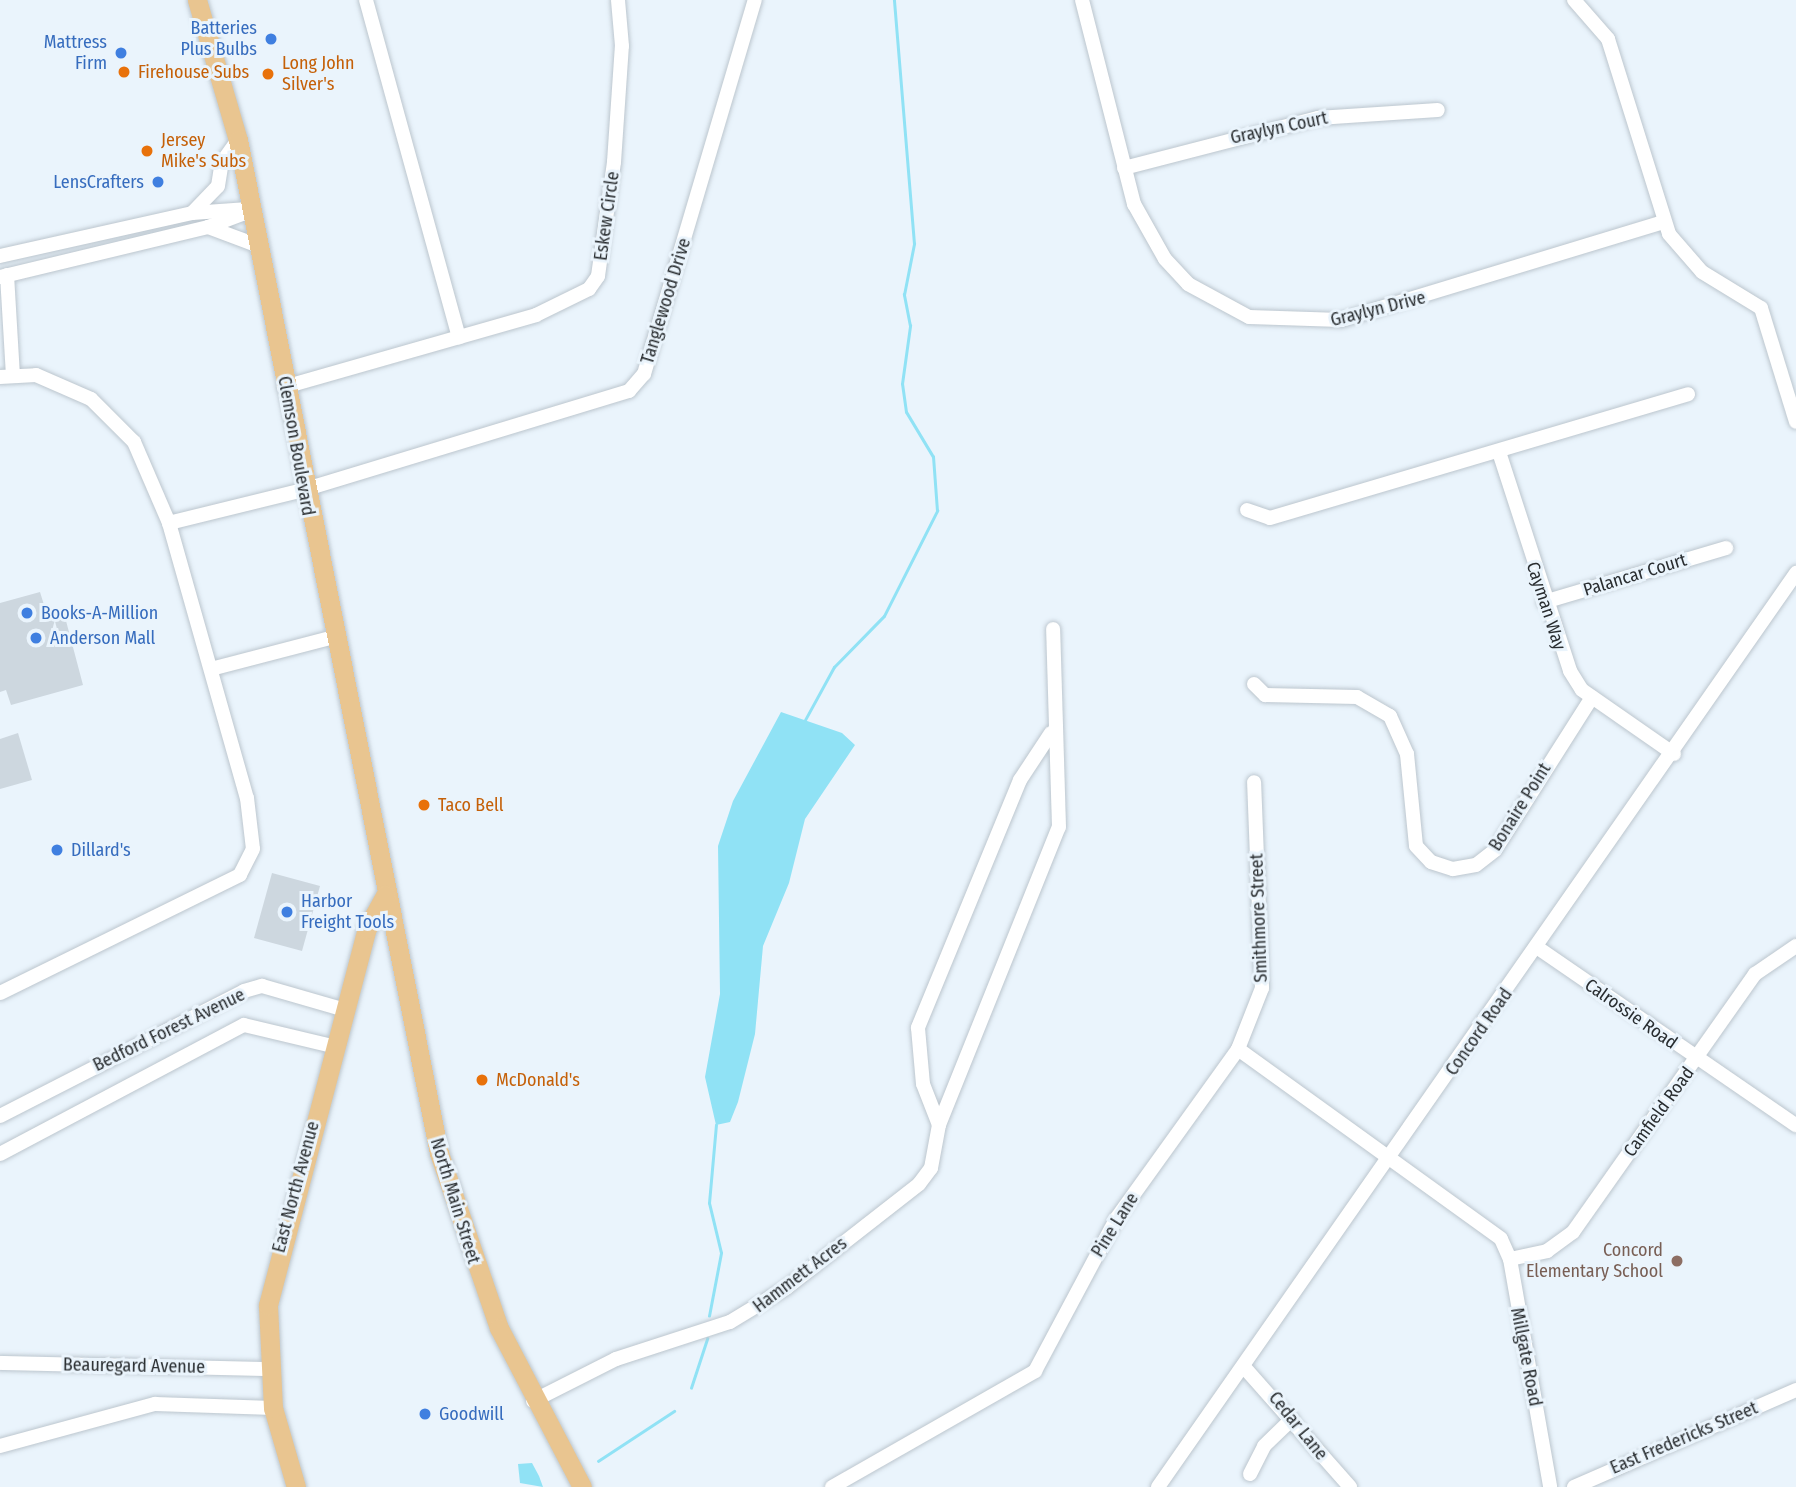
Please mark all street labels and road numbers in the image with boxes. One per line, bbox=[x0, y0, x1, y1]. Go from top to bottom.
street label: Graylyn Court bbox=[1228, 107, 1330, 149]
street label: Eskew Circle bbox=[590, 170, 624, 262]
street label: Tanglewood Drive bbox=[637, 235, 695, 367]
street label: Graylyn Drive bbox=[1328, 287, 1428, 331]
street label: Clemson Boulevard bbox=[273, 374, 319, 518]
street label: Palancar Court bbox=[1581, 549, 1689, 601]
street label: Cayman Way bbox=[1522, 559, 1570, 653]
street label: Bonaire Point bbox=[1485, 759, 1555, 855]
street label: Smithmore Street bbox=[1246, 853, 1272, 983]
street label: Calrossie Road bbox=[1581, 974, 1681, 1054]
street label: Bedford Forest Avenue bbox=[90, 984, 248, 1076]
street label: Concord Road bbox=[1441, 984, 1517, 1080]
street label: Camfield Road bbox=[1619, 1063, 1699, 1161]
street label: East North Avenue bbox=[268, 1119, 324, 1255]
street label: North Main Street bbox=[426, 1135, 484, 1267]
street label: Pine Lane bbox=[1087, 1189, 1143, 1261]
street label: Hammett Acres bbox=[749, 1233, 851, 1317]
street label: Millgate Road bbox=[1506, 1306, 1546, 1408]
street label: Beauregard Avenue bbox=[63, 1354, 205, 1378]
street label: Cedar Lane bbox=[1264, 1387, 1332, 1465]
street label: East Fredericks Street bbox=[1607, 1397, 1761, 1479]

